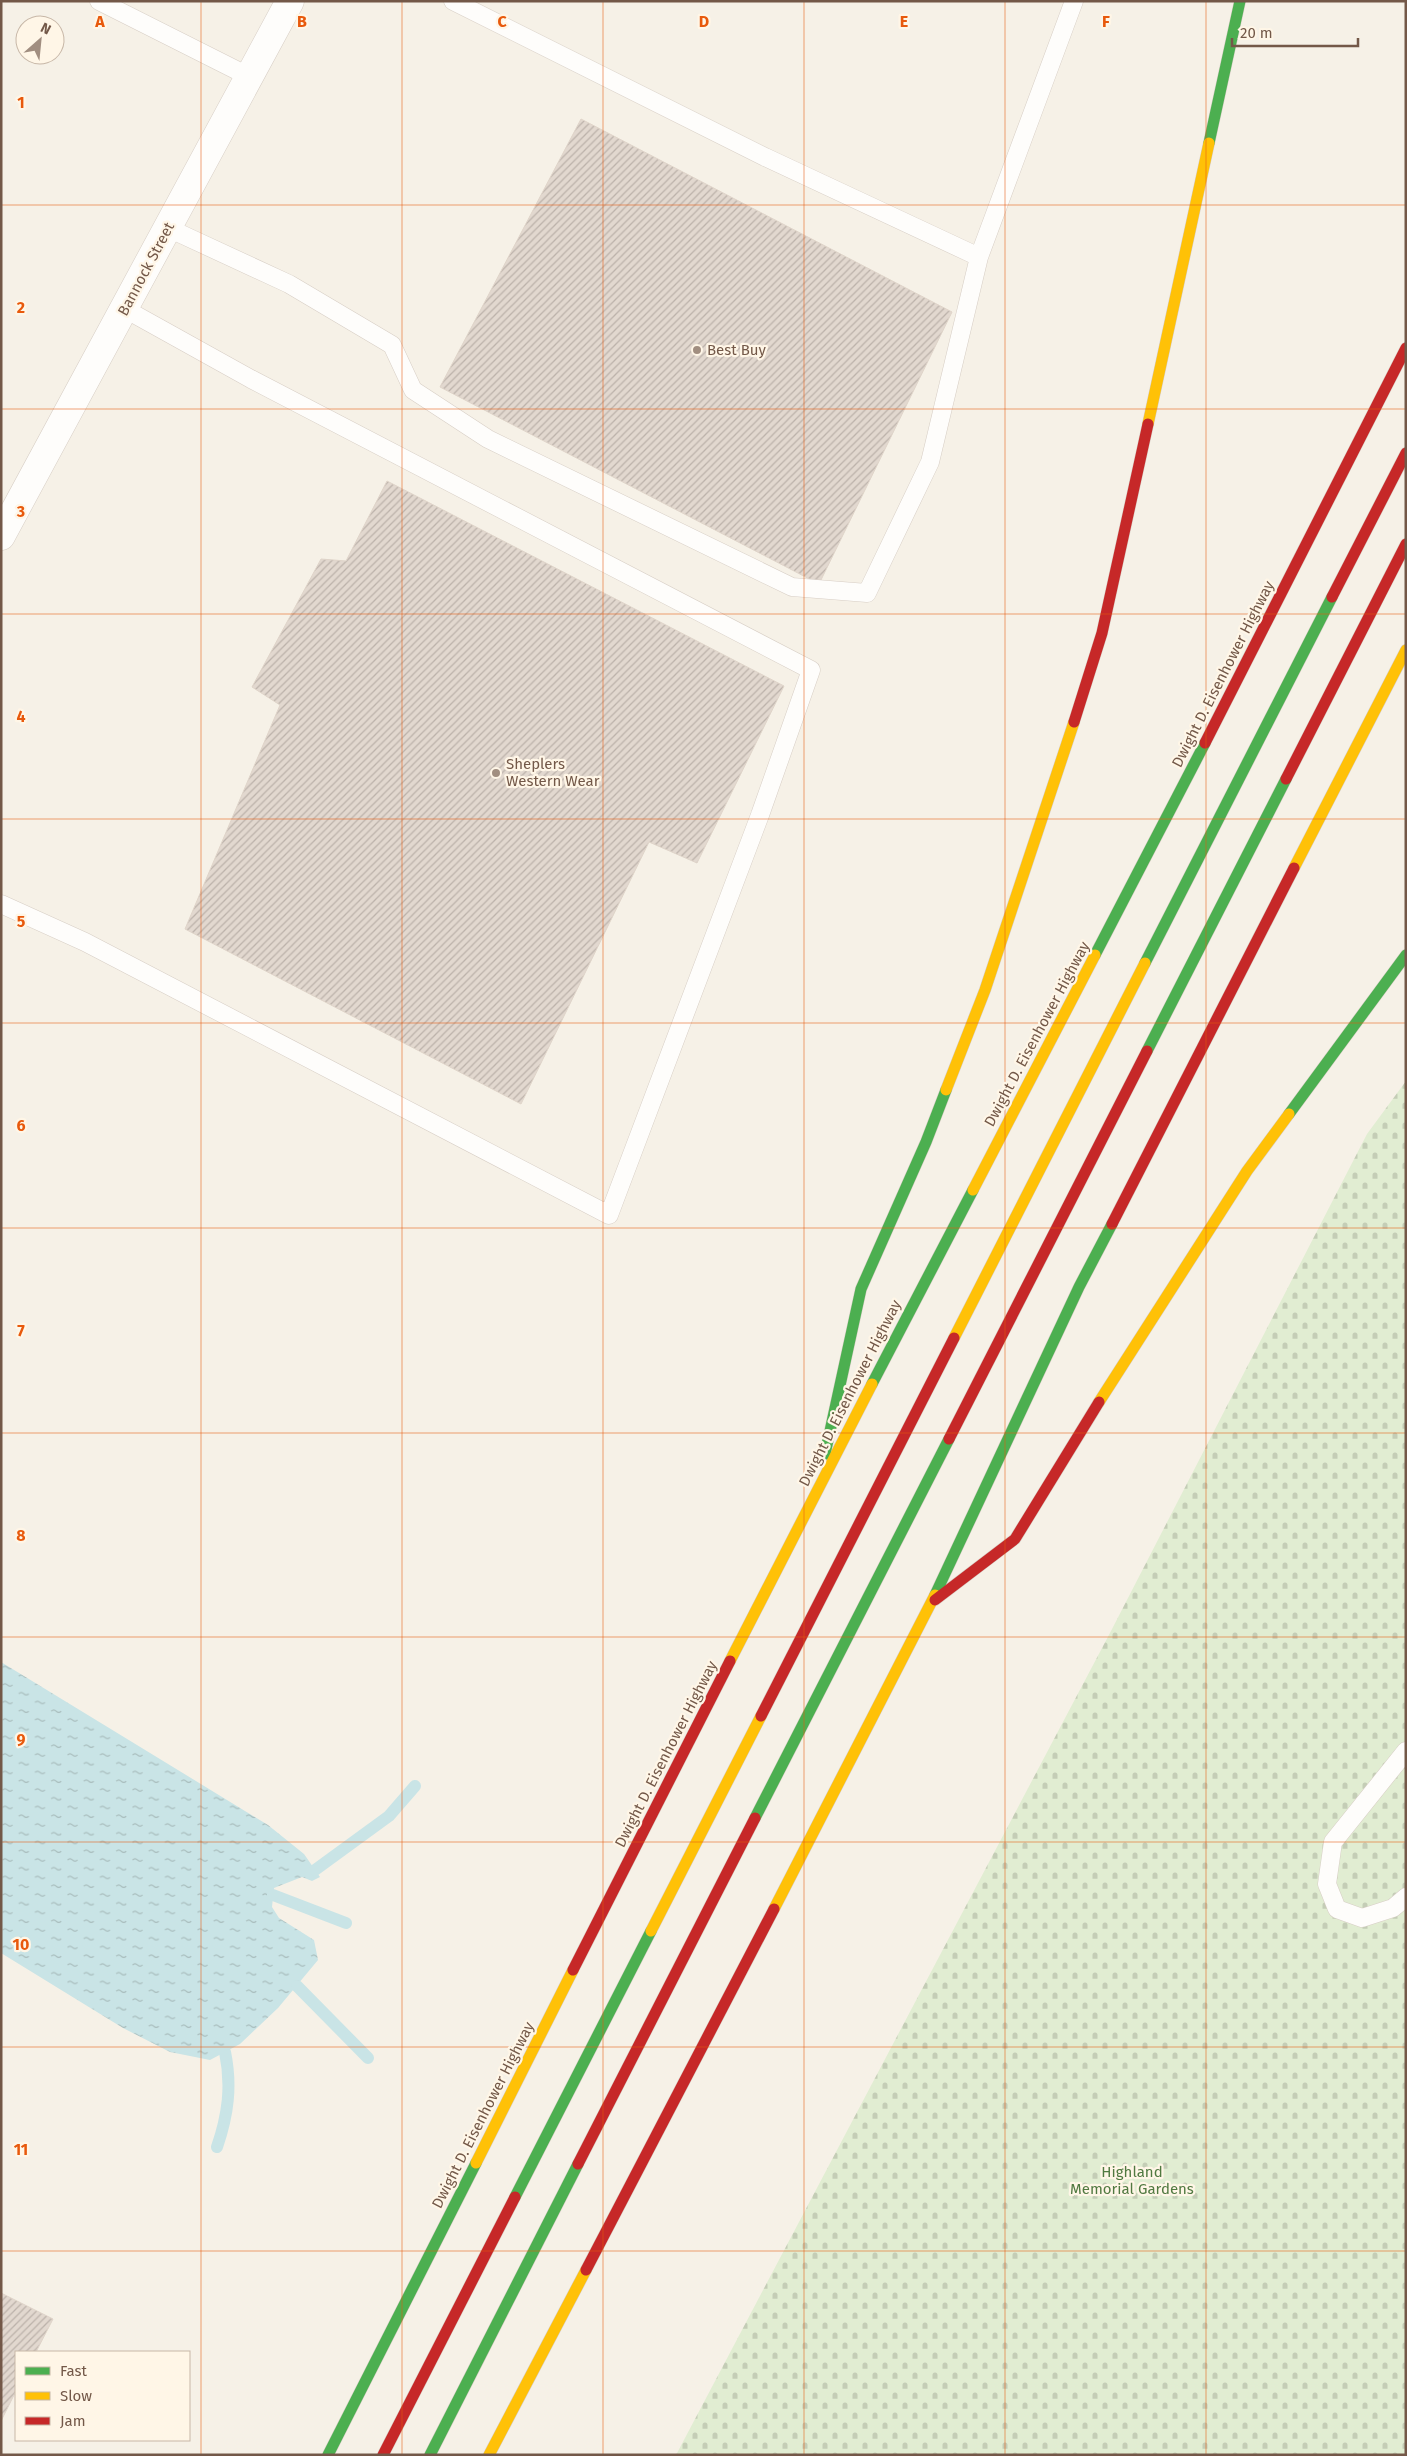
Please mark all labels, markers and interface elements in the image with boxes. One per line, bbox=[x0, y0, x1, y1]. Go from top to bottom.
text: A bbox=[94, 12, 105, 31]
text: B bbox=[297, 12, 307, 31]
text: C bbox=[497, 12, 507, 31]
text: D bbox=[699, 12, 709, 31]
text: E bbox=[900, 12, 908, 31]
text: F bbox=[1102, 12, 1110, 31]
north arrow bbox=[15, 15, 65, 65]
scale bar bbox=[1232, 15, 1358, 47]
text: N bbox=[38, 19, 54, 39]
text: 20 m bbox=[1240, 24, 1273, 42]
text: 1 bbox=[17, 93, 25, 112]
street label: Bannock Street bbox=[114, 219, 178, 319]
text: 2 bbox=[17, 298, 25, 317]
place label: Best Buy bbox=[707, 341, 767, 359]
marker: Best Buy bbox=[691, 344, 703, 356]
text: 3 bbox=[16, 502, 25, 521]
street label: Dwight D. Eisenhower Highway bbox=[1168, 577, 1278, 770]
text: 4 bbox=[16, 707, 26, 726]
place label: Sheplers Western Wear bbox=[506, 755, 600, 790]
marker: Sheplers Western Wear bbox=[490, 767, 502, 779]
text: 5 bbox=[17, 912, 26, 931]
street label: Dwight D. Eisenhower Highway bbox=[980, 938, 1094, 1130]
text: 6 bbox=[16, 1116, 26, 1135]
street label: Dwight D. Eisenhower Highway bbox=[795, 1296, 905, 1489]
text: 7 bbox=[17, 1321, 25, 1340]
text: 8 bbox=[16, 1526, 26, 1545]
street label: Dwight D. Eisenhower Highway bbox=[611, 1657, 721, 1850]
text: 9 bbox=[17, 1730, 26, 1749]
text: 10 bbox=[13, 1935, 29, 1954]
street label: Dwight D. Eisenhower Highway bbox=[428, 2018, 538, 2211]
text: 11 bbox=[14, 2140, 28, 2159]
park label: Highland Memorial Gardens bbox=[1070, 2163, 1194, 2198]
legend bbox=[15, 2351, 190, 2441]
text: Fast bbox=[60, 2362, 87, 2380]
text: Slow bbox=[60, 2387, 92, 2405]
text: Jam bbox=[60, 2412, 86, 2430]

